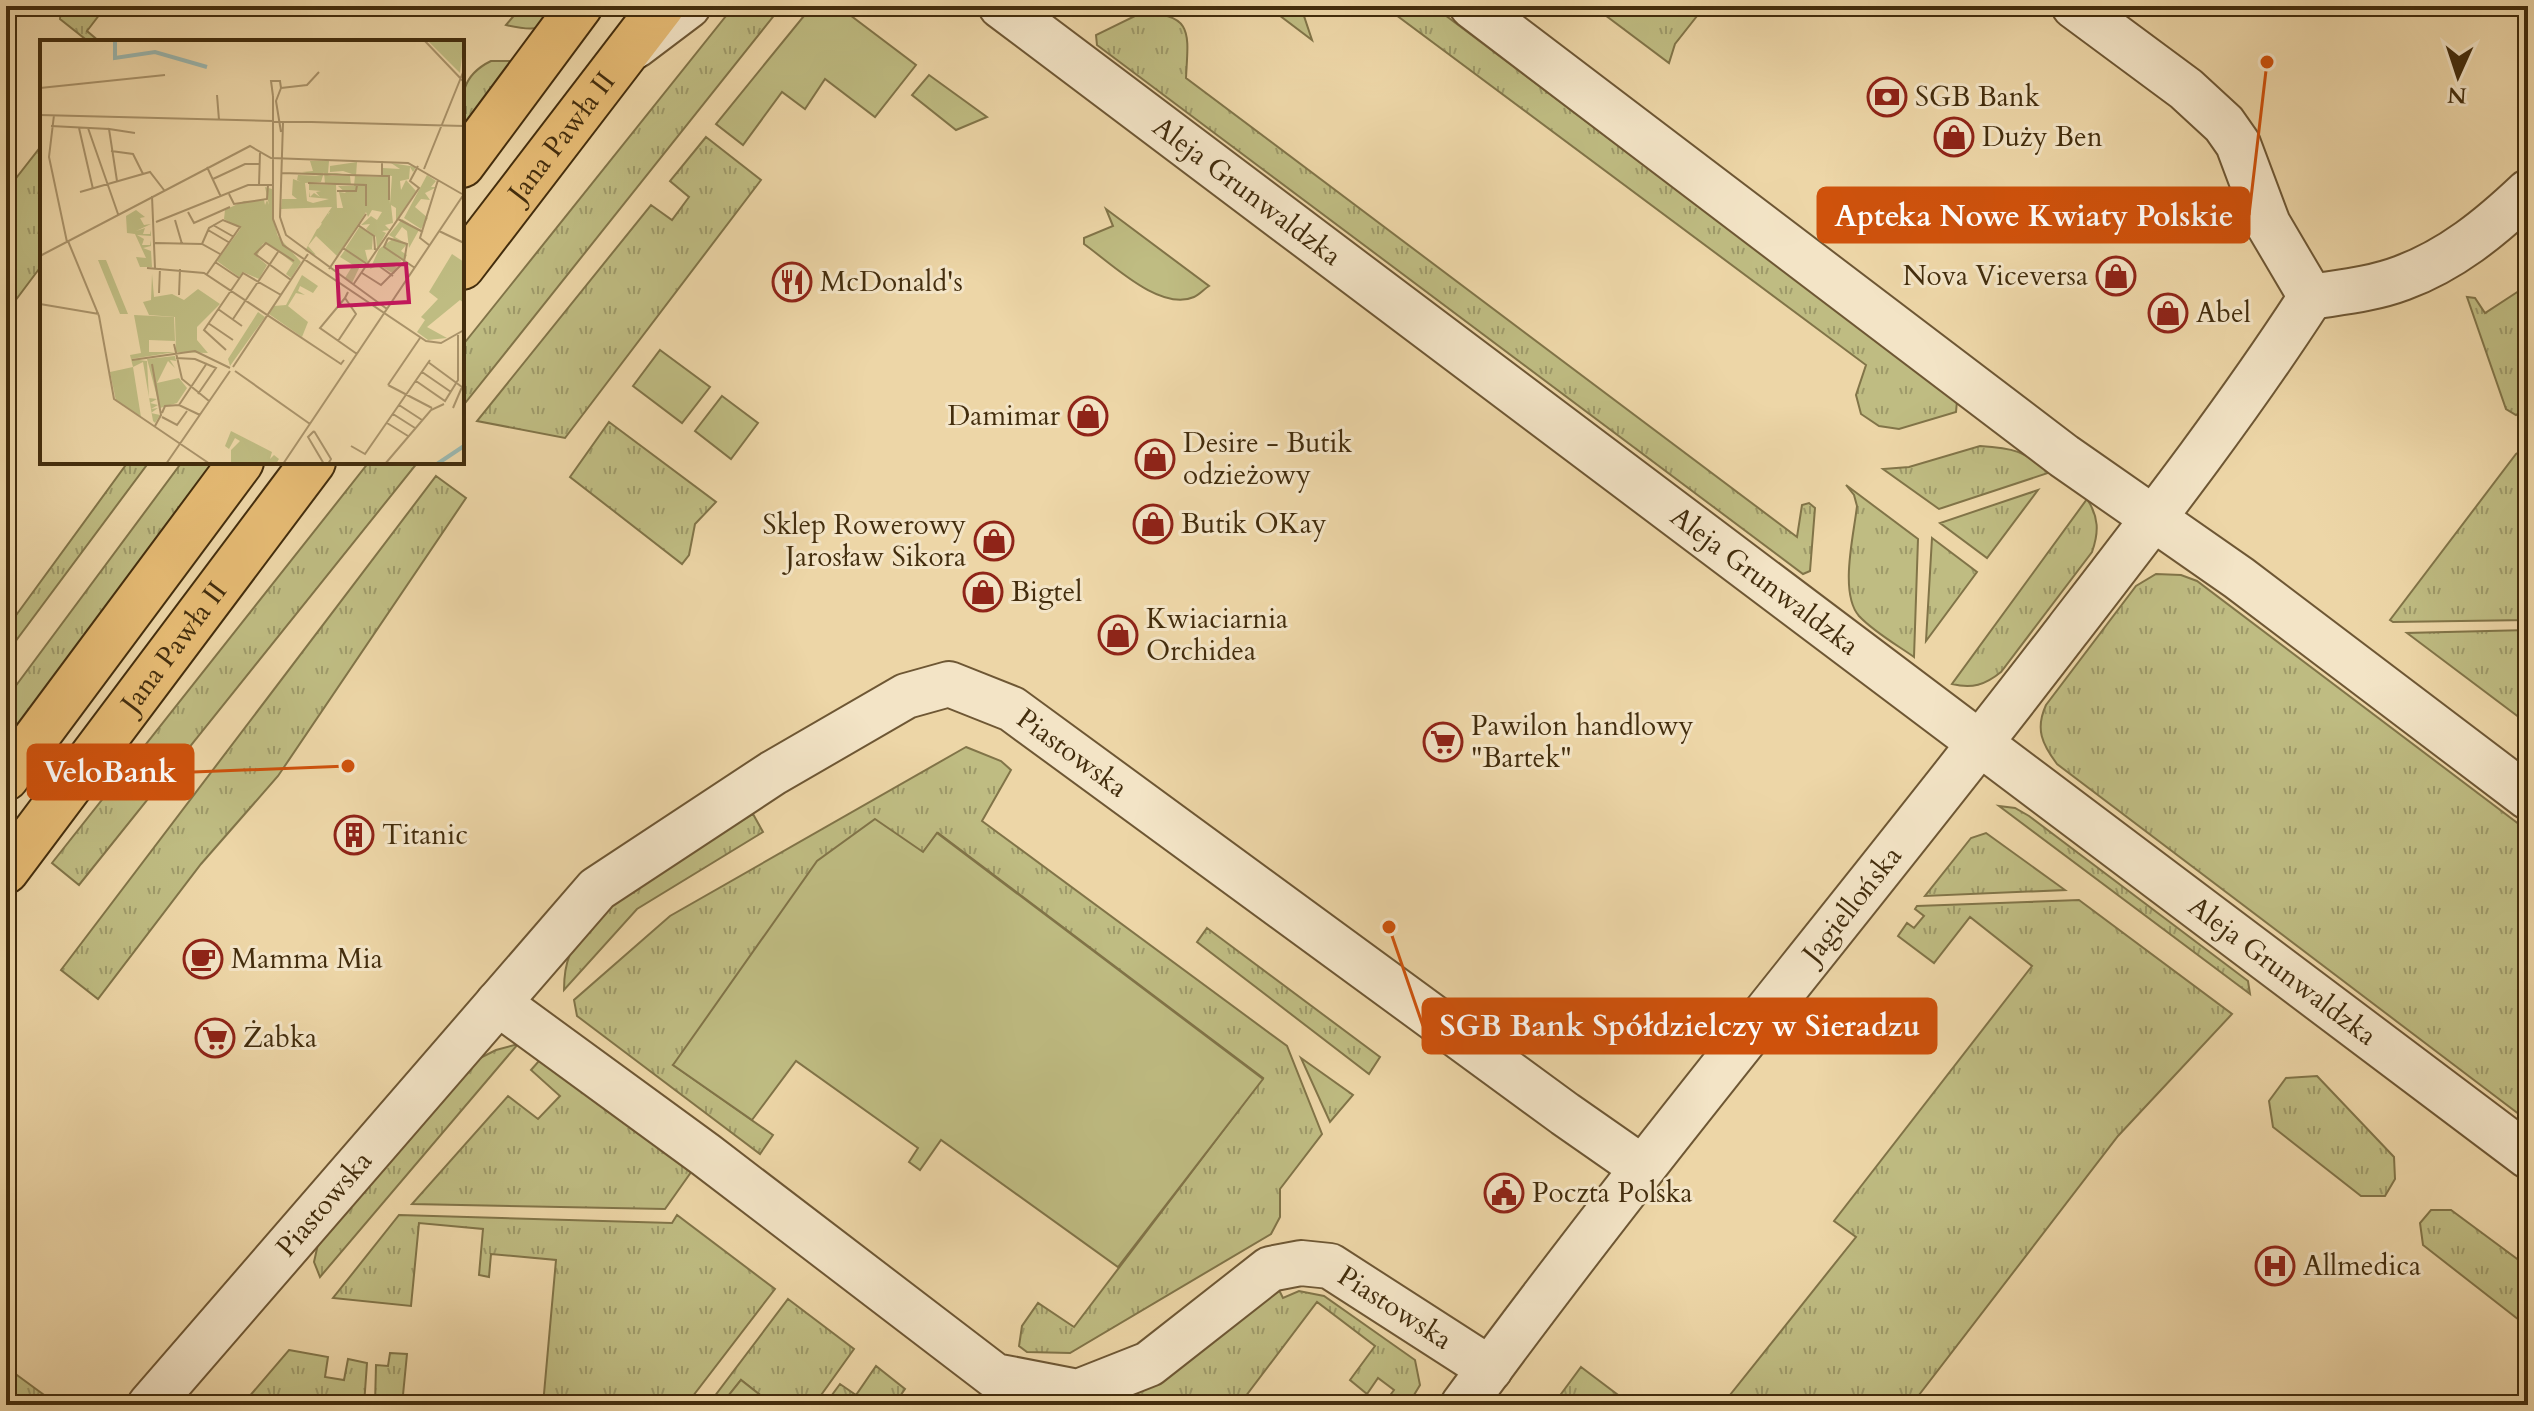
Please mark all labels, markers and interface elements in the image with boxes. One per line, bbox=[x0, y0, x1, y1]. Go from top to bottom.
north arrow bbox=[2418, 36, 2498, 116]
inset map bbox=[40, 40, 464, 464]
street label: Jana Pawła II bbox=[497, 64, 624, 213]
bank icon: SGB Bank bbox=[1866, 76, 1908, 118]
place label: SGB Bank bbox=[1915, 78, 2040, 116]
text: N bbox=[2447, 79, 2467, 110]
street label: Aleja Grunwaldzka bbox=[1145, 108, 1349, 275]
shop icon: Duży Ben bbox=[1933, 116, 1975, 158]
place label: Duży Ben bbox=[1982, 118, 2103, 156]
callout: Apteka Nowe Kwiaty Polskie bbox=[1818, 188, 2249, 242]
text: Apteka Nowe Kwiaty Polskie bbox=[1834, 196, 2234, 237]
shop icon: Nova Viceversa bbox=[2095, 255, 2137, 297]
place label: Nova Viceversa bbox=[1903, 257, 2088, 295]
restaurant icon: McDonald's bbox=[771, 261, 813, 303]
place label: McDonald's bbox=[820, 263, 963, 301]
shop icon: Abel bbox=[2147, 292, 2189, 334]
place label: Abel bbox=[2196, 294, 2251, 332]
shop icon: Damimar bbox=[1067, 395, 1109, 437]
place label: Damimar bbox=[948, 397, 1061, 435]
place label: Desire - Butik odzieżowy bbox=[1183, 424, 1352, 494]
shop icon: Desire - Butik odzieżowy bbox=[1134, 438, 1176, 480]
street label: Aleja Grunwaldzka bbox=[1662, 498, 1867, 665]
shop icon: Butik OKay bbox=[1132, 503, 1174, 545]
place label: Butik OKay bbox=[1181, 505, 1327, 543]
place label: Sklep Rowerowy Jarosław Sikora bbox=[762, 506, 966, 576]
shop icon: Sklep Rowerowy Jarosław Sikora bbox=[973, 520, 1015, 562]
shop icon: Bigtel bbox=[962, 571, 1004, 613]
place label: Bigtel bbox=[1011, 573, 1082, 611]
street label: Jana Pawła II bbox=[110, 574, 236, 724]
place label: Kwiaciarnia Orchidea bbox=[1146, 600, 1288, 670]
shop icon: Kwiaciarnia Orchidea bbox=[1097, 614, 1139, 656]
street label: Piastowska bbox=[1009, 700, 1135, 806]
place label: Pawilon handlowy "Bartek" bbox=[1471, 707, 1694, 777]
supermarket icon: Pawilon handlowy "Bartek" bbox=[1422, 721, 1464, 763]
callout: VeloBank bbox=[28, 745, 193, 799]
text: VeloBank bbox=[43, 752, 177, 793]
building icon: Titanic bbox=[333, 814, 375, 856]
place label: Titanic bbox=[382, 816, 468, 854]
street label: Jagiellońska bbox=[1791, 838, 1911, 974]
street label: Aleja Grunwaldzka bbox=[2180, 887, 2384, 1054]
cafe icon: Mamma Mia bbox=[182, 938, 224, 980]
place label: Mamma Mia bbox=[231, 940, 383, 978]
callout: SGB Bank Spółdzielczy w Sieradzu bbox=[1423, 999, 1936, 1053]
text: SGB Bank Spółdzielczy w Sieradzu bbox=[1440, 1006, 1920, 1047]
supermarket icon: Żabka bbox=[194, 1017, 236, 1059]
place label: Żabka bbox=[243, 1019, 317, 1057]
street label: Piastowska bbox=[268, 1143, 381, 1265]
public building icon: Poczta Polska bbox=[1483, 1172, 1525, 1214]
place label: Poczta Polska bbox=[1532, 1174, 1693, 1212]
hospital icon: Allmedica bbox=[2254, 1245, 2296, 1287]
place label: Allmedica bbox=[2303, 1247, 2421, 1285]
street label: Piastowska bbox=[1330, 1257, 1459, 1359]

